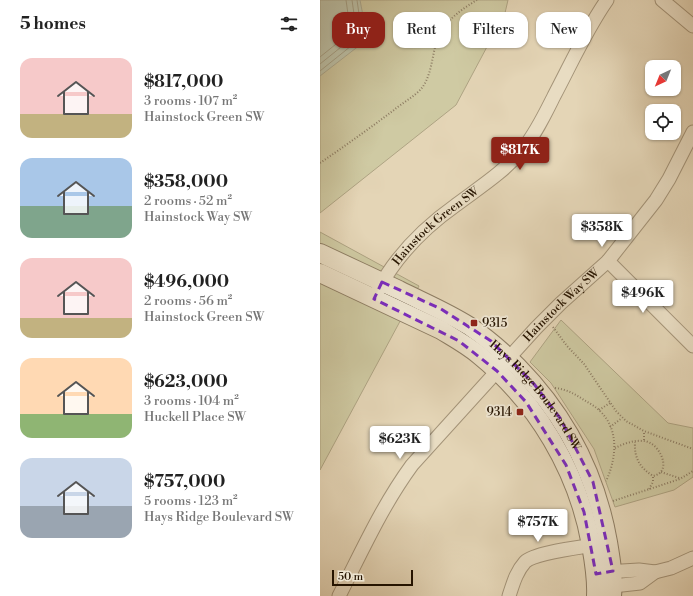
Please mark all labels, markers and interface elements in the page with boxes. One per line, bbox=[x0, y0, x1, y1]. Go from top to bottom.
chip: Buy bbox=[332, 12, 385, 48]
chip: Rent bbox=[393, 12, 451, 48]
chip: Filters bbox=[459, 12, 528, 48]
chip: New bbox=[536, 12, 591, 48]
text: 5 homes bbox=[20, 13, 86, 35]
icon: filters bbox=[278, 13, 300, 35]
north arrow bbox=[645, 60, 681, 96]
map controls bbox=[645, 60, 681, 140]
text: $817,000 bbox=[144, 71, 223, 93]
icon: home bbox=[52, 74, 100, 122]
text: 3 rooms · 107 m² bbox=[144, 93, 237, 109]
button: locate bbox=[645, 104, 681, 140]
text: Hainstock Green SW bbox=[144, 109, 264, 125]
pin: $817K bbox=[492, 137, 548, 171]
text: $817K bbox=[500, 142, 540, 158]
text: $358,000 bbox=[144, 171, 228, 193]
icon: home bbox=[52, 174, 100, 222]
street label: Hainstock Green SW bbox=[389, 183, 483, 268]
text: 2 rooms · 52 m² bbox=[144, 193, 232, 209]
text: Hainstock Way SW bbox=[144, 209, 252, 225]
pin: $358K bbox=[574, 214, 630, 248]
text: $358K bbox=[581, 219, 623, 235]
street label: Hainstock Way SW bbox=[520, 264, 603, 345]
text: $496,000 bbox=[144, 271, 229, 293]
icon: home bbox=[52, 274, 100, 322]
pin: $496K bbox=[615, 280, 671, 314]
text: $496K bbox=[621, 285, 665, 301]
text: 2 rooms · 56 m² bbox=[144, 293, 232, 309]
text: Hainstock Green SW bbox=[144, 309, 264, 325]
place label: 9315 bbox=[482, 316, 508, 331]
marker: 9315 bbox=[469, 318, 479, 328]
street label: Hays Ridge Boulevard SW bbox=[486, 337, 585, 454]
text: $623,000 bbox=[144, 371, 228, 393]
icon: home bbox=[52, 374, 100, 422]
text: 3 rooms · 104 m² bbox=[144, 393, 239, 409]
place label: 9314 bbox=[487, 405, 512, 420]
marker: 9314 bbox=[515, 407, 525, 417]
text: Huckell Place SW bbox=[144, 409, 246, 425]
pin: $623K bbox=[372, 426, 428, 460]
text: $623K bbox=[379, 431, 421, 447]
text: $757,000 bbox=[144, 471, 225, 493]
icon: home bbox=[52, 474, 100, 522]
text: 5 rooms · 123 m² bbox=[144, 493, 238, 509]
text: Hays Ridge Boulevard SW bbox=[144, 509, 294, 525]
pin: $757K bbox=[510, 509, 566, 543]
text: $757K bbox=[518, 514, 558, 530]
scale bar bbox=[332, 568, 413, 587]
text: 50 m bbox=[338, 570, 363, 584]

